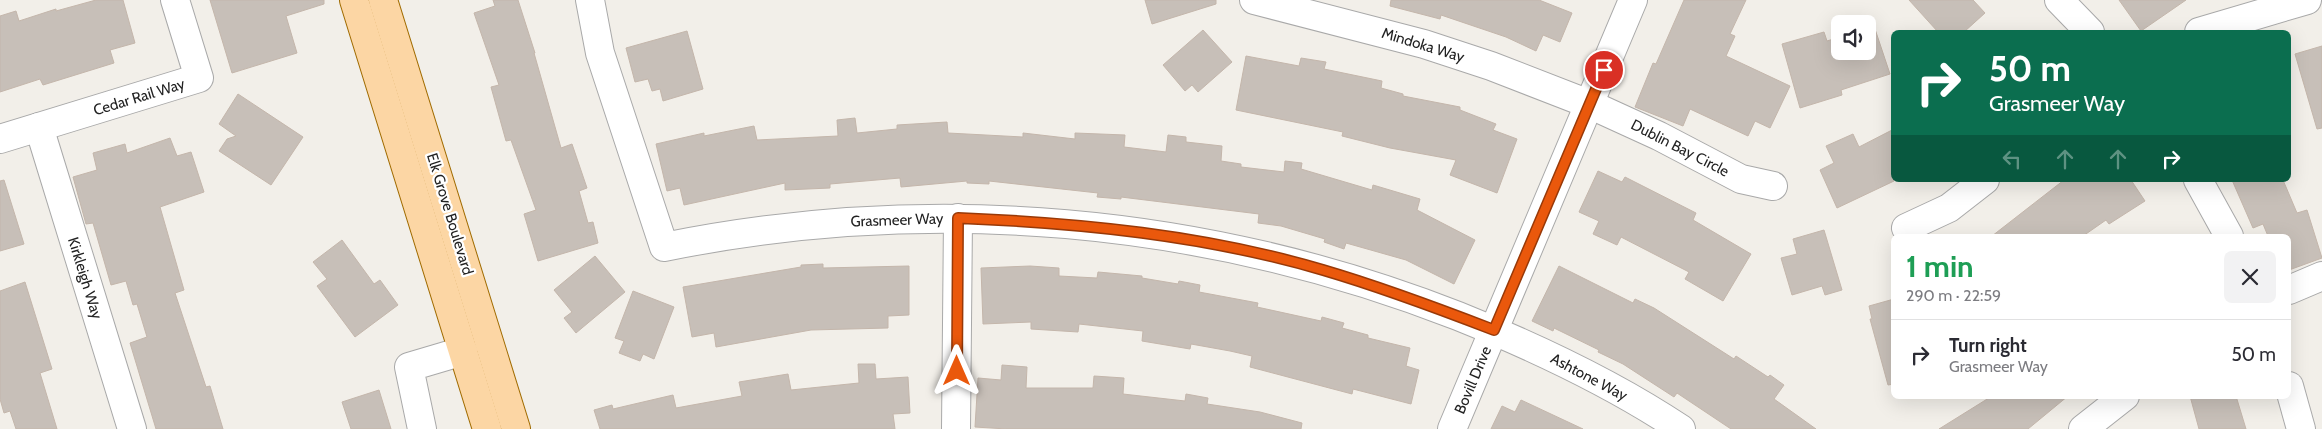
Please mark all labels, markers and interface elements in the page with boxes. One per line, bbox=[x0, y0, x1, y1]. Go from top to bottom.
map controls bbox=[1831, 15, 1876, 60]
button: sound bbox=[1831, 15, 1876, 60]
street label: Mindoka Way bbox=[1380, 24, 1467, 66]
text: 50 m bbox=[1989, 47, 2071, 90]
pin bbox=[1583, 49, 1625, 91]
icon: right bbox=[1906, 50, 1971, 115]
icon: arrive bbox=[1590, 56, 1618, 84]
street label: Cedar Rail Way bbox=[91, 74, 187, 119]
text: Grasmeer Way bbox=[1989, 90, 2125, 117]
street label: Dublin Bay Circle bbox=[1628, 116, 1732, 181]
icon: left bbox=[1998, 145, 2026, 173]
icon: ahead bbox=[2051, 145, 2079, 173]
icon: ahead bbox=[2104, 145, 2132, 173]
icon: right bbox=[2157, 145, 2185, 173]
street label: Elk Grove Boulevard bbox=[423, 151, 477, 277]
street label: Grasmeer Way bbox=[850, 209, 944, 231]
street label: Kirkleigh Way bbox=[64, 235, 106, 322]
text: 1 min bbox=[1906, 248, 1974, 285]
button: close bbox=[2224, 251, 2276, 303]
text: 290 m · 22:59 bbox=[1906, 286, 2001, 305]
text: Turn right bbox=[1949, 334, 2027, 357]
icon: right bbox=[1906, 341, 1934, 369]
street label: Bovill Drive bbox=[1451, 343, 1495, 417]
text: 50 m bbox=[2232, 343, 2276, 366]
position arrow bbox=[930, 344, 982, 396]
street label: Ashtone Way bbox=[1548, 349, 1631, 405]
text: Grasmeer Way bbox=[1949, 357, 2048, 376]

